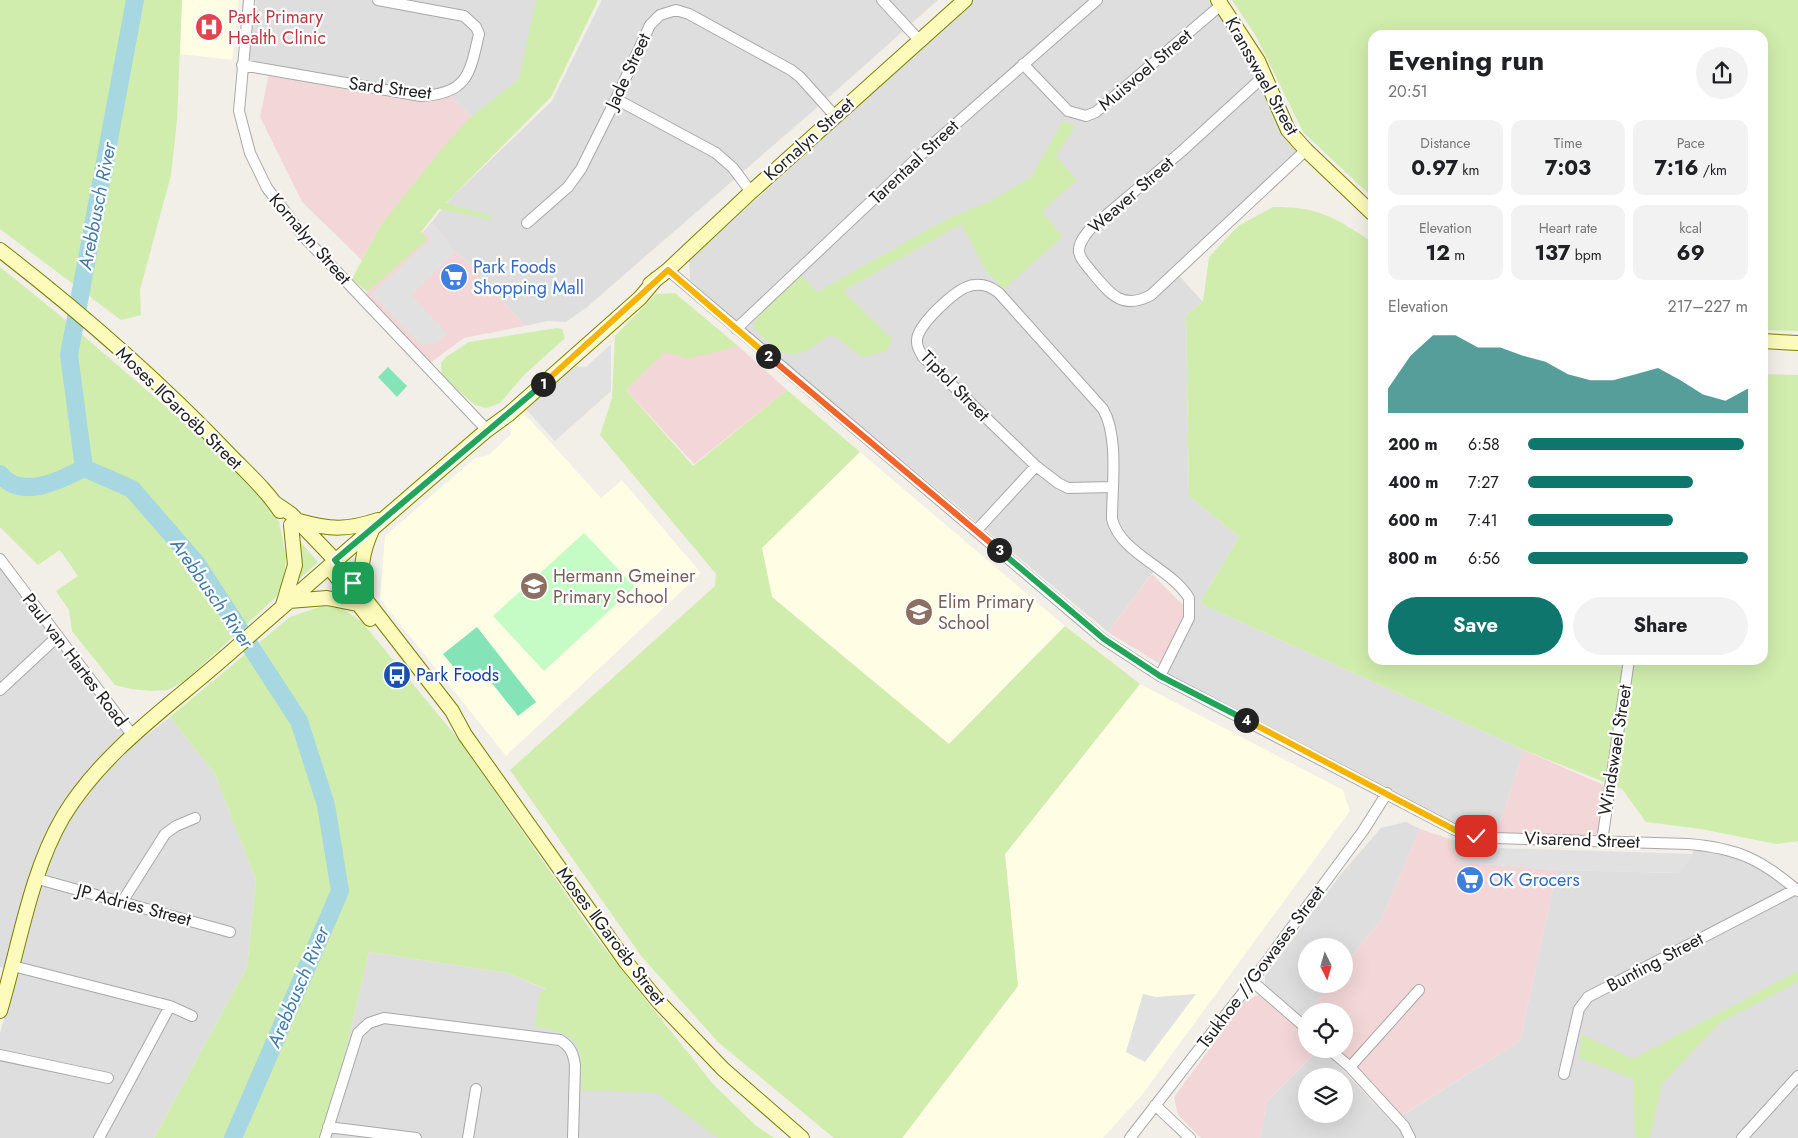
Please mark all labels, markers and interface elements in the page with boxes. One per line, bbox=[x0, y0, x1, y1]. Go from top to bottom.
place label: Park Primary Health Clinic bbox=[228, 4, 326, 51]
hospital icon: Park Primary Health Clinic bbox=[194, 12, 224, 42]
street label: Kransswael Street bbox=[1219, 12, 1306, 140]
street label: Muisvoel Street bbox=[1093, 23, 1198, 117]
street label: Jade Street bbox=[598, 28, 657, 115]
text: Evening run bbox=[1388, 40, 1544, 81]
button: share bbox=[1696, 47, 1748, 99]
street label: Sard Street bbox=[347, 70, 434, 106]
text: 20:51 bbox=[1388, 80, 1428, 103]
street label: Kornalyn Street bbox=[758, 91, 860, 187]
street label: Tarentaal Street bbox=[863, 113, 965, 210]
text: Distance bbox=[1420, 133, 1470, 153]
text: Time bbox=[1554, 133, 1582, 153]
text: Pace bbox=[1677, 133, 1705, 153]
water label: Arebbusch River bbox=[71, 139, 123, 273]
street label: Weaver Street bbox=[1083, 150, 1180, 239]
text: 0.97 bbox=[1411, 153, 1458, 183]
text: 7:03 bbox=[1545, 153, 1591, 183]
text: 7:16 bbox=[1654, 153, 1698, 183]
text: km bbox=[1458, 160, 1479, 180]
text: /km bbox=[1698, 160, 1727, 180]
street label: Kornalyn Street bbox=[263, 188, 358, 291]
text: Elevation bbox=[1419, 218, 1472, 238]
text: Heart rate bbox=[1539, 218, 1597, 238]
text: kcal bbox=[1679, 218, 1702, 238]
text: 12 bbox=[1426, 238, 1450, 268]
text: 137 bbox=[1534, 238, 1570, 268]
text: 69 bbox=[1677, 238, 1705, 268]
text: m bbox=[1450, 245, 1465, 265]
text: bpm bbox=[1570, 245, 1602, 265]
place label: Park Foods Shopping Mall bbox=[473, 254, 584, 301]
supermarket icon: Park Foods Shopping Mall bbox=[439, 262, 469, 292]
text: Elevation bbox=[1388, 295, 1448, 318]
text: 217–227 m bbox=[1668, 295, 1748, 318]
street label: Moses ǁGaroëb Street bbox=[110, 341, 249, 476]
pin: 2 bbox=[756, 344, 780, 368]
street label: Tiptol Street bbox=[914, 345, 996, 428]
text: 2 bbox=[764, 346, 773, 366]
pin: 1 bbox=[530, 372, 556, 396]
text: 1 bbox=[540, 374, 547, 394]
text: 200 m bbox=[1388, 433, 1438, 456]
text: 6:58 bbox=[1468, 433, 1500, 456]
text: 400 m bbox=[1388, 471, 1438, 494]
text: 7:27 bbox=[1468, 471, 1499, 494]
text: 600 m bbox=[1388, 509, 1438, 532]
text: 7:41 bbox=[1468, 509, 1498, 532]
water label: Arebbusch River bbox=[163, 532, 261, 655]
pin: 3 bbox=[986, 538, 1012, 562]
text: 3 bbox=[995, 540, 1004, 560]
text: 800 m bbox=[1388, 547, 1437, 570]
text: 6:56 bbox=[1468, 547, 1500, 570]
pin bbox=[332, 562, 374, 604]
place label: Hermann Gmeiner Primary School bbox=[553, 563, 696, 610]
icon: arrive bbox=[339, 569, 367, 597]
school or university icon: Hermann Gmeiner Primary School bbox=[519, 571, 549, 601]
street label: Paul van Hartes Road bbox=[16, 588, 134, 732]
place label: Elim Primary School bbox=[938, 589, 1034, 636]
school or university icon: Elim Primary School bbox=[904, 597, 934, 627]
button: Save bbox=[1388, 597, 1563, 655]
button: Share bbox=[1573, 597, 1748, 655]
bus stop icon: Park Foods bbox=[382, 660, 412, 690]
place label: Park Foods bbox=[416, 662, 499, 688]
street label: Windswael Street bbox=[1592, 682, 1638, 817]
pin: 4 bbox=[1234, 708, 1258, 732]
text: 4 bbox=[1242, 710, 1251, 730]
pin bbox=[1455, 815, 1497, 857]
icon: check bbox=[1462, 822, 1490, 850]
street label: Visarend Street bbox=[1524, 825, 1641, 855]
street label: Moses ǁGaroëb Street bbox=[550, 861, 672, 1011]
supermarket icon: OK Grocers bbox=[1455, 865, 1485, 895]
place label: OK Grocers bbox=[1489, 867, 1580, 893]
street label: JP Adries Street bbox=[72, 877, 195, 933]
street label: Tsukhoe //Gowases Street bbox=[1191, 880, 1331, 1054]
water label: Arebbusch River bbox=[260, 921, 336, 1052]
street label: Bunting Street bbox=[1602, 925, 1708, 998]
north arrow bbox=[1298, 938, 1352, 992]
map controls bbox=[1298, 938, 1353, 1123]
button: locate bbox=[1298, 1003, 1353, 1058]
button: layers bbox=[1298, 1068, 1353, 1123]

